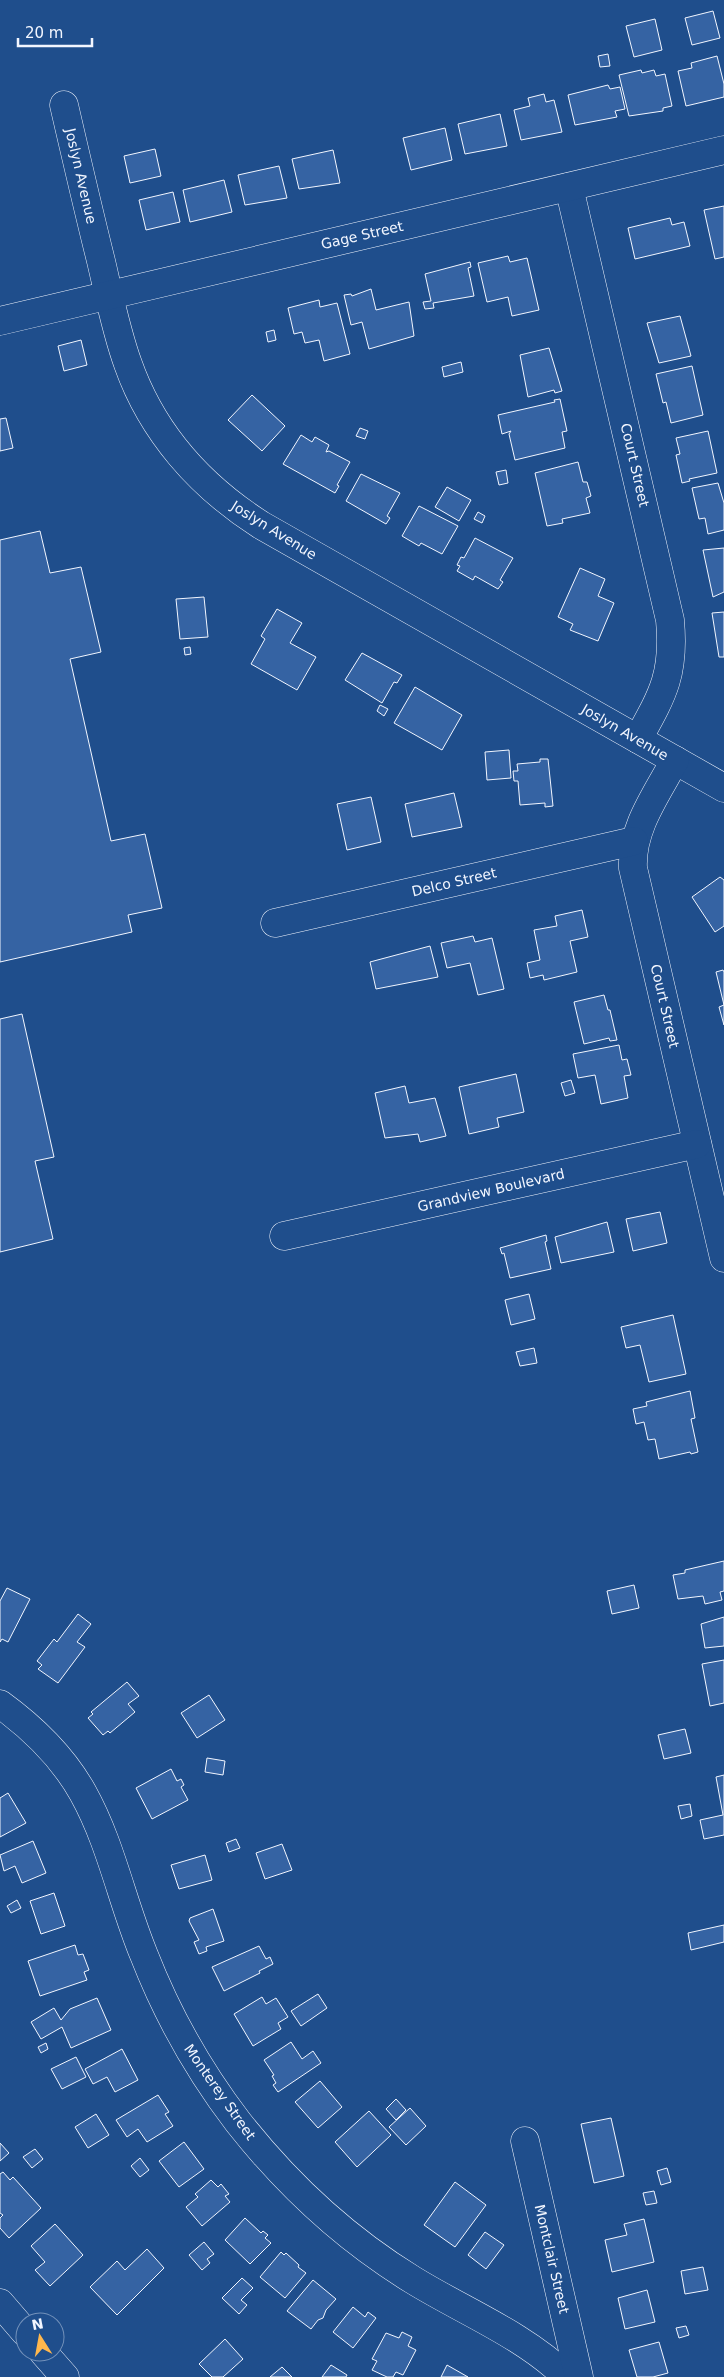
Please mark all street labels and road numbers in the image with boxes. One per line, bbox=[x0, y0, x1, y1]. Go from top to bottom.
street label: Joslyn Avenue bbox=[62, 126, 100, 225]
street label: Gage Street bbox=[319, 218, 405, 252]
street label: Court Street bbox=[618, 422, 653, 509]
street label: Joslyn Avenue bbox=[228, 497, 320, 563]
street label: Joslyn Avenue bbox=[578, 700, 671, 763]
street label: Delco Street bbox=[410, 864, 498, 900]
street label: Court Street bbox=[648, 963, 683, 1050]
street label: Grandview Boulevard bbox=[416, 1165, 566, 1215]
street label: Monterey Street bbox=[181, 2041, 259, 2143]
street label: Montclair Street bbox=[532, 2203, 572, 2316]

